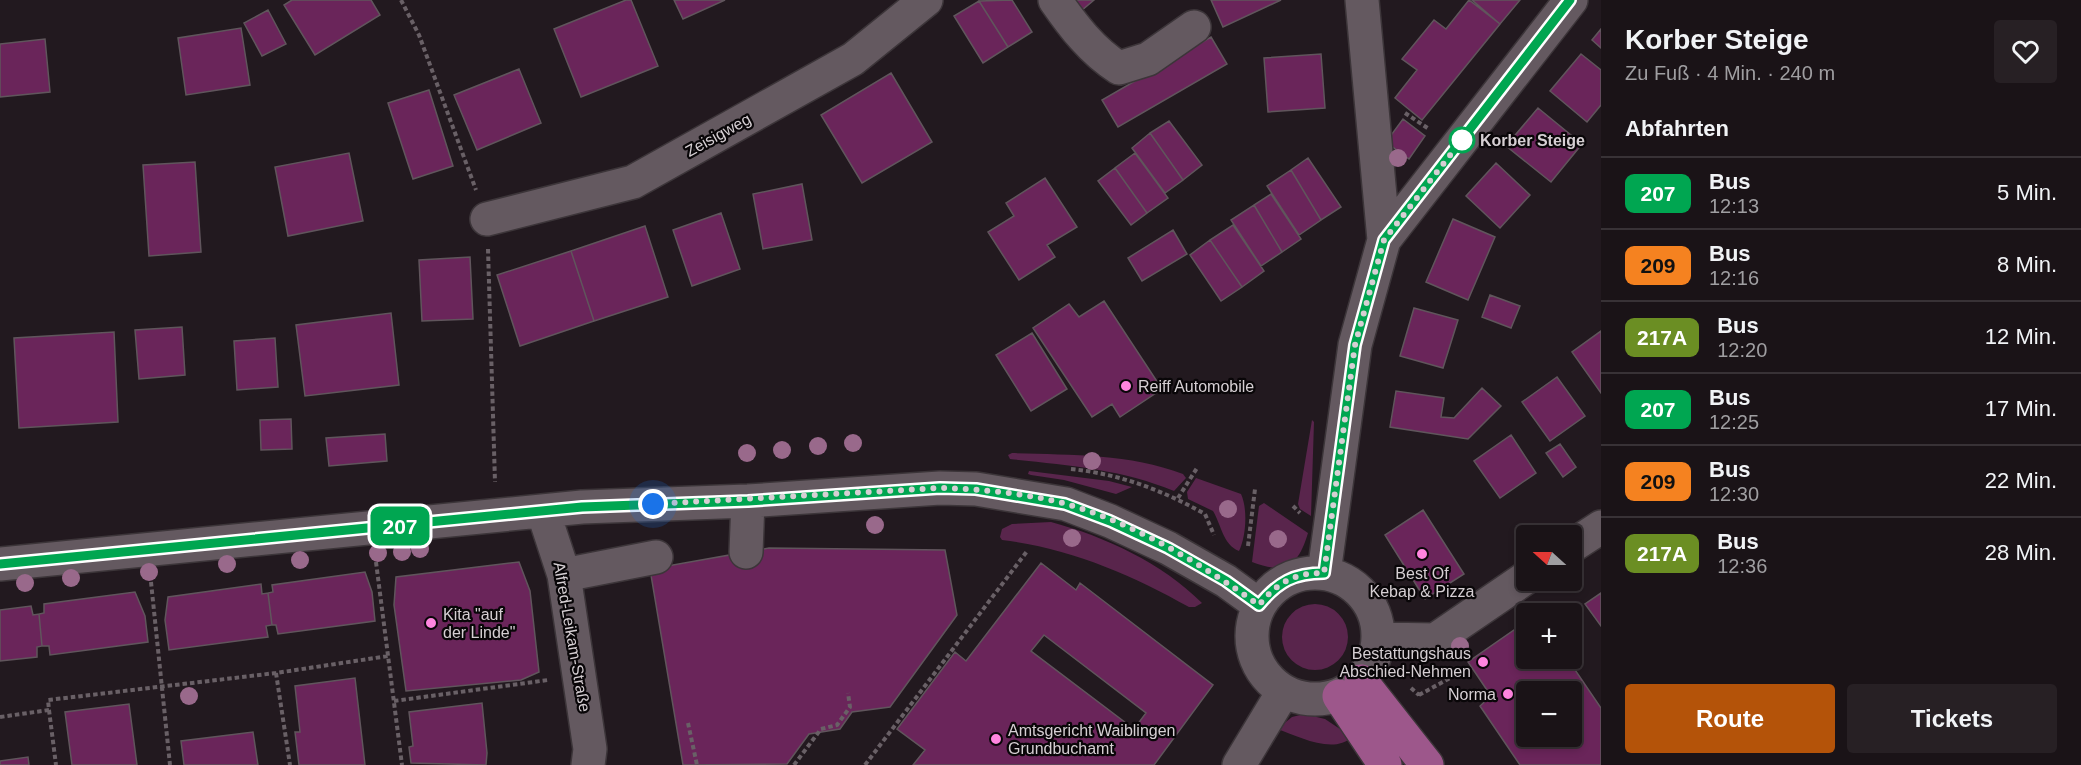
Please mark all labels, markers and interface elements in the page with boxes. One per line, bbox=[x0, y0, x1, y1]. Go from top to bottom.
button: heart bbox=[1994, 20, 2057, 83]
text: Korber Steige bbox=[1625, 24, 1809, 55]
text: Zu Fuß · 4 Min. · 240 m bbox=[1625, 62, 1835, 84]
street label: Zeisigweg bbox=[682, 110, 754, 160]
text: Abfahrten bbox=[1625, 116, 1729, 141]
marker: Korber Steige bbox=[1449, 127, 1475, 153]
place label: Korber Steige bbox=[1480, 132, 1585, 149]
text: Bus bbox=[1709, 169, 1751, 194]
text: 5 Min. bbox=[1997, 180, 2057, 205]
text: 207 bbox=[1640, 182, 1676, 205]
text: 12:13 bbox=[1709, 195, 1759, 217]
text: Bus bbox=[1709, 241, 1751, 266]
text: 8 Min. bbox=[1997, 252, 2057, 277]
text: 209 bbox=[1640, 254, 1676, 277]
text: 12:16 bbox=[1709, 267, 1759, 289]
text: Bus bbox=[1717, 313, 1759, 338]
text: 12 Min. bbox=[1985, 324, 2057, 349]
text: 217A bbox=[1637, 326, 1687, 349]
text: 12:20 bbox=[1717, 339, 1767, 361]
place label: Reiff Automobile bbox=[1138, 378, 1254, 395]
marker: Reiff Automobile bbox=[1119, 379, 1133, 393]
text: Bus bbox=[1709, 385, 1751, 410]
text: 17 Min. bbox=[1985, 396, 2057, 421]
text: 207 bbox=[1640, 398, 1676, 421]
text: 12:25 bbox=[1709, 411, 1759, 433]
text: Bus bbox=[1709, 457, 1751, 482]
text: 22 Min. bbox=[1985, 468, 2057, 493]
text: 209 bbox=[1640, 470, 1676, 493]
text: 12:30 bbox=[1709, 483, 1759, 505]
your location bbox=[638, 489, 668, 519]
line badge: 207 bbox=[366, 506, 434, 546]
text: 207 bbox=[382, 515, 418, 538]
north arrow bbox=[1516, 525, 1582, 591]
map controls bbox=[1516, 525, 1582, 747]
text: Bus bbox=[1717, 529, 1759, 554]
text: 28 Min. bbox=[1985, 540, 2057, 565]
text: 217A bbox=[1637, 542, 1687, 565]
marker: Best Of Kebap & Pizza bbox=[1415, 547, 1429, 561]
text: 12:36 bbox=[1717, 555, 1767, 577]
street label: Alfred-Leikam-Straße bbox=[550, 561, 594, 713]
place label: Best Of Kebap & Pizza bbox=[1370, 565, 1475, 600]
button: + bbox=[1516, 603, 1582, 669]
place label: Kita "auf der Linde" bbox=[443, 606, 515, 641]
marker: Kita "auf der Linde" bbox=[424, 616, 438, 630]
place label: Bestattungshaus Abschied-Nehmen bbox=[1339, 645, 1471, 680]
marker: Bestattungshaus Abschied-Nehmen bbox=[1476, 655, 1490, 669]
button: − bbox=[1516, 681, 1582, 747]
button: Route bbox=[1625, 684, 1835, 753]
button: Tickets bbox=[1847, 684, 2057, 753]
place label: Norma bbox=[1448, 686, 1496, 703]
marker: Norma bbox=[1501, 687, 1515, 701]
place label: Amtsgericht Waiblingen Grundbuchamt bbox=[1008, 722, 1175, 757]
marker: Amtsgericht Waiblingen Grundbuchamt bbox=[989, 732, 1003, 746]

